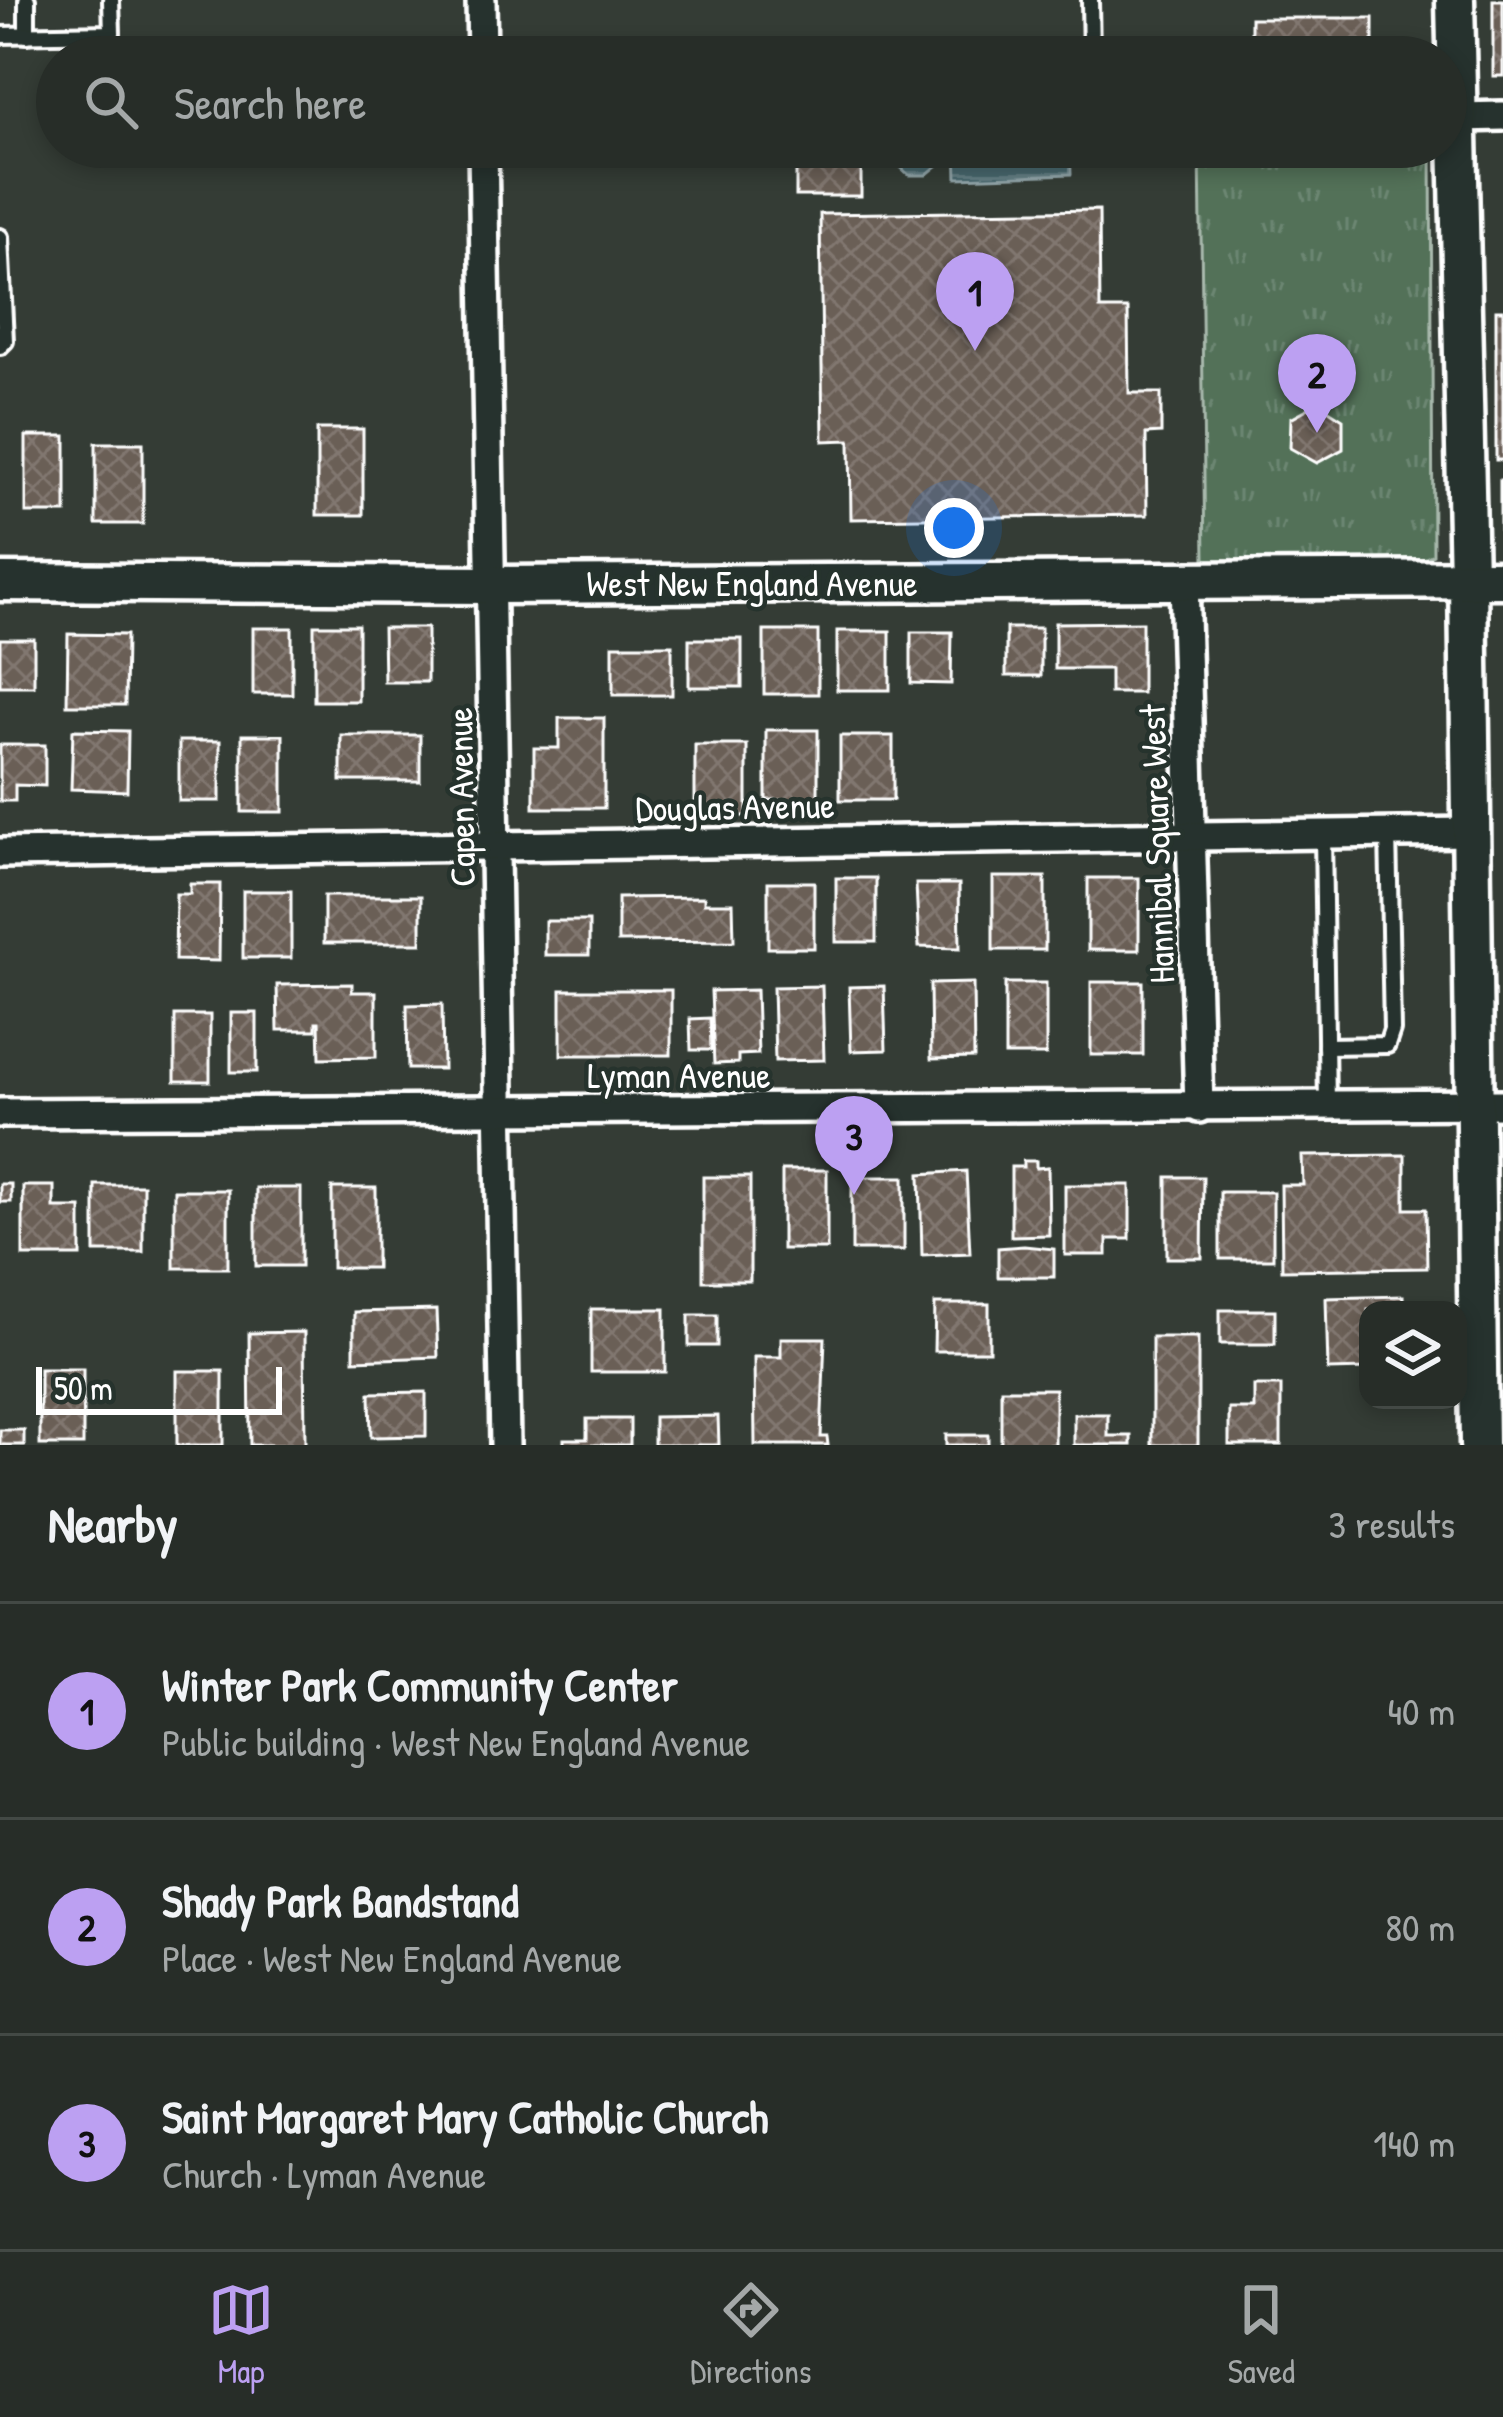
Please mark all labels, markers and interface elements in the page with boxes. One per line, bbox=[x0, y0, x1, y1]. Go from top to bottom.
search box bbox=[36, 36, 1467, 168]
icon: search bbox=[78, 69, 144, 135]
text: Search here bbox=[174, 72, 366, 133]
pin: 1 bbox=[936, 252, 1014, 351]
pin: 2 bbox=[1278, 334, 1356, 433]
your location bbox=[924, 498, 984, 558]
street label: West New England Avenue bbox=[586, 558, 918, 607]
street label: Hannibal Square West bbox=[1127, 703, 1185, 984]
street label: Capen Avenue bbox=[434, 707, 486, 887]
street label: Douglas Avenue bbox=[635, 780, 835, 832]
street label: Lyman Avenue bbox=[587, 1050, 771, 1099]
pin: 3 bbox=[815, 1096, 893, 1195]
map controls bbox=[1359, 1301, 1467, 1409]
button: layers bbox=[1359, 1301, 1467, 1409]
scale bar bbox=[36, 1361, 282, 1414]
text: 50 m bbox=[54, 1366, 113, 1410]
text: Nearby bbox=[48, 1489, 178, 1558]
text: 3 results bbox=[1329, 1497, 1455, 1550]
text: Winter Park Community Center bbox=[162, 1654, 678, 1715]
text: 1 bbox=[80, 1684, 94, 1737]
text: 40 m bbox=[1387, 1684, 1455, 1737]
text: Public building · West New England Avenue bbox=[162, 1715, 750, 1768]
text: Shady Park Bandstand bbox=[162, 1870, 518, 1931]
text: 2 bbox=[78, 1900, 96, 1953]
text: 80 m bbox=[1385, 1900, 1455, 1953]
text: Place · West New England Avenue bbox=[162, 1931, 622, 1984]
text: Saint Margaret Mary Catholic Church bbox=[162, 2086, 768, 2147]
text: 3 bbox=[78, 2116, 96, 2169]
text: 140 m bbox=[1373, 2116, 1455, 2169]
text: Church · Lyman Avenue bbox=[162, 2147, 486, 2200]
tab: Map bbox=[208, 2277, 274, 2393]
tab: Directions bbox=[690, 2277, 812, 2393]
tab: Saved bbox=[1228, 2277, 1295, 2393]

